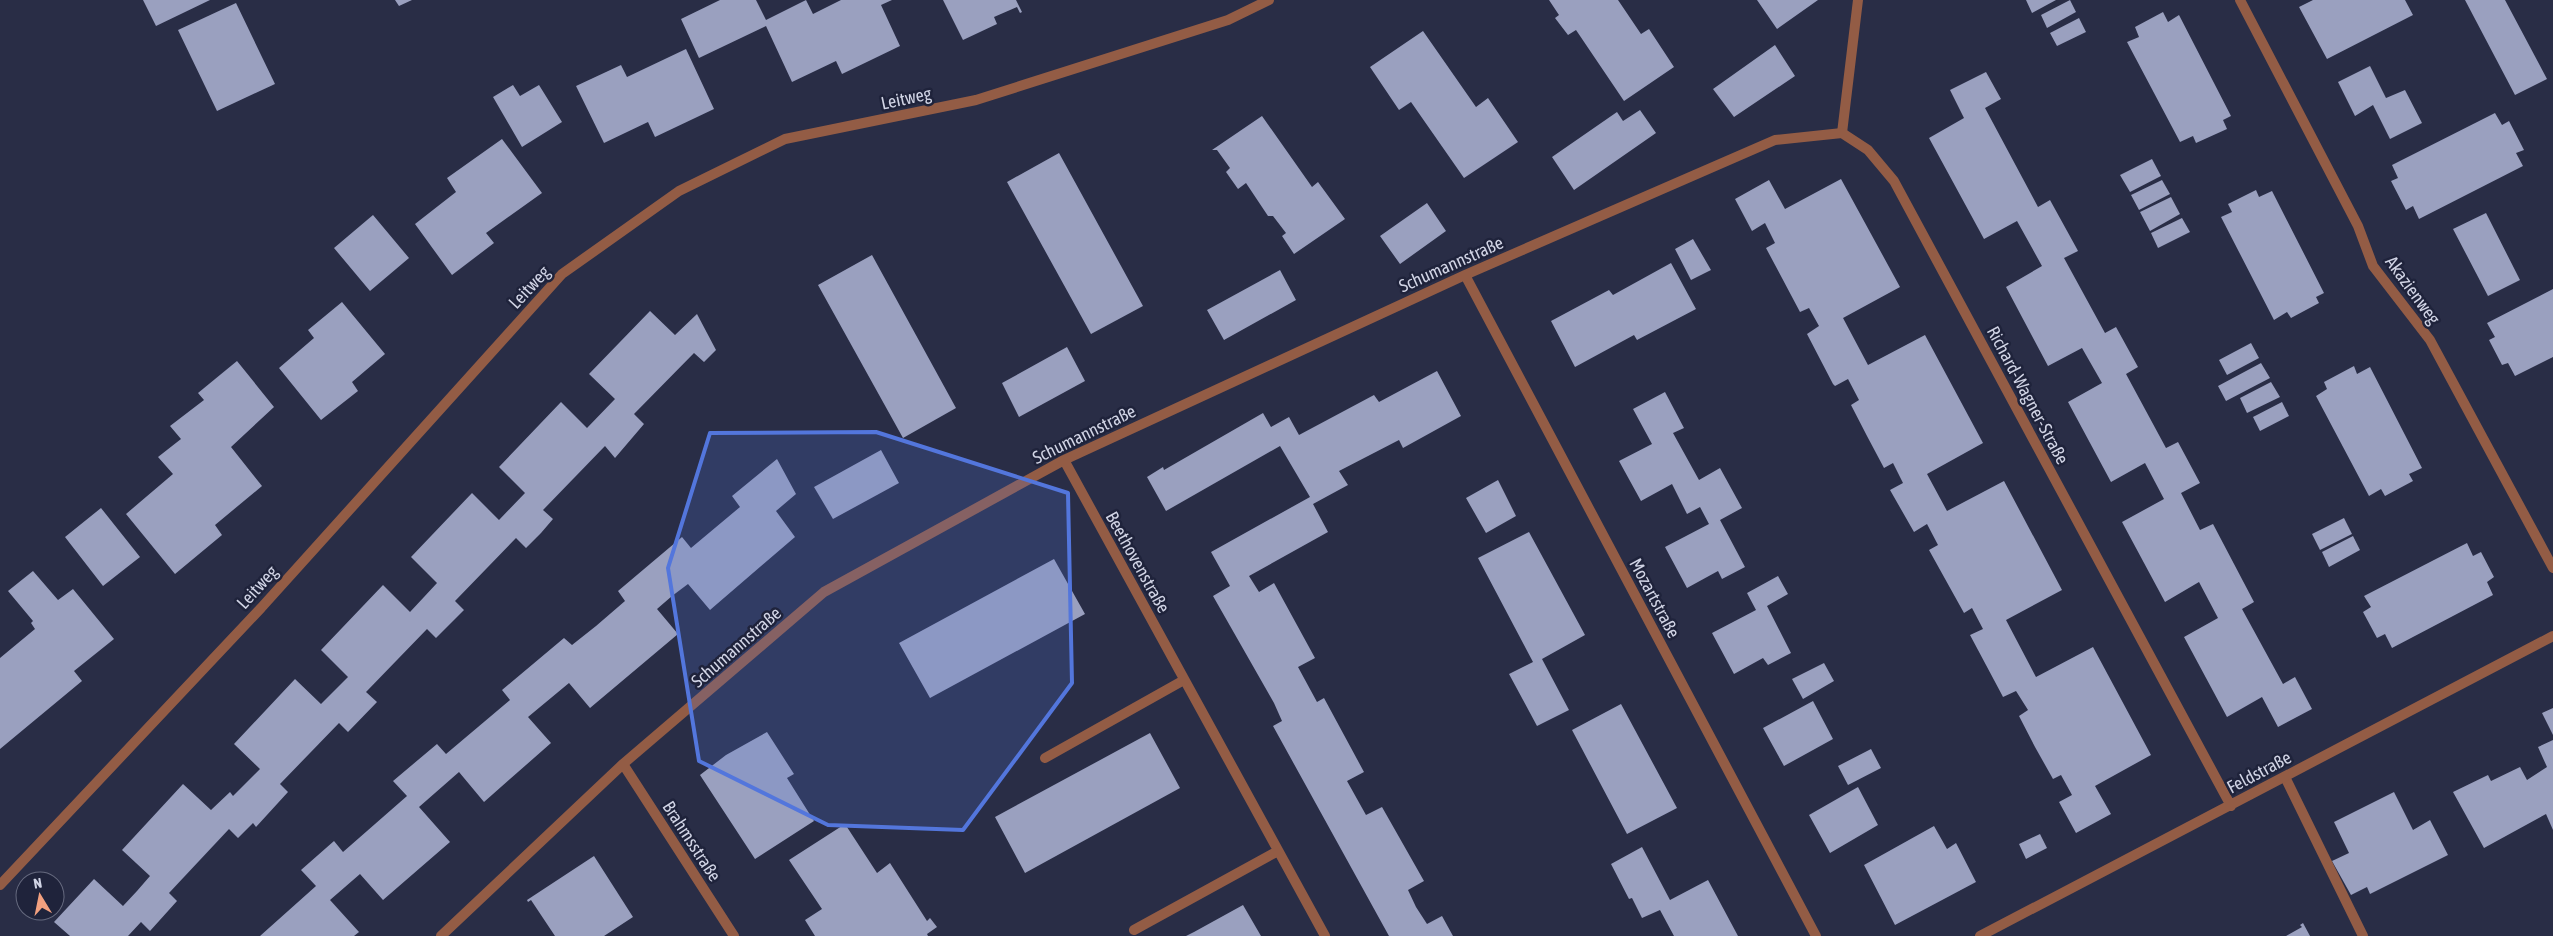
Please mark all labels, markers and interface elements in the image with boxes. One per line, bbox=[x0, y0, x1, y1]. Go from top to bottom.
street label: Leitweg bbox=[879, 82, 933, 114]
street label: Schumannstraße bbox=[1396, 232, 1506, 296]
street label: Akazienweg bbox=[2381, 252, 2445, 328]
street label: Leitweg bbox=[504, 261, 554, 313]
street label: Richard-Wagner-Straße bbox=[1983, 322, 2073, 468]
street label: Schumannstraße bbox=[1029, 400, 1139, 468]
street label: Beethovenstraße bbox=[1102, 508, 1174, 616]
street label: Mozartstraße bbox=[1625, 555, 1685, 641]
street label: Leitweg bbox=[232, 561, 282, 613]
street label: Schumannstraße bbox=[687, 602, 785, 692]
street label: Feldstraße bbox=[2223, 746, 2295, 798]
street label: Brahmsstraße bbox=[658, 797, 726, 885]
north arrow bbox=[15, 871, 65, 921]
text: N bbox=[32, 875, 43, 892]

